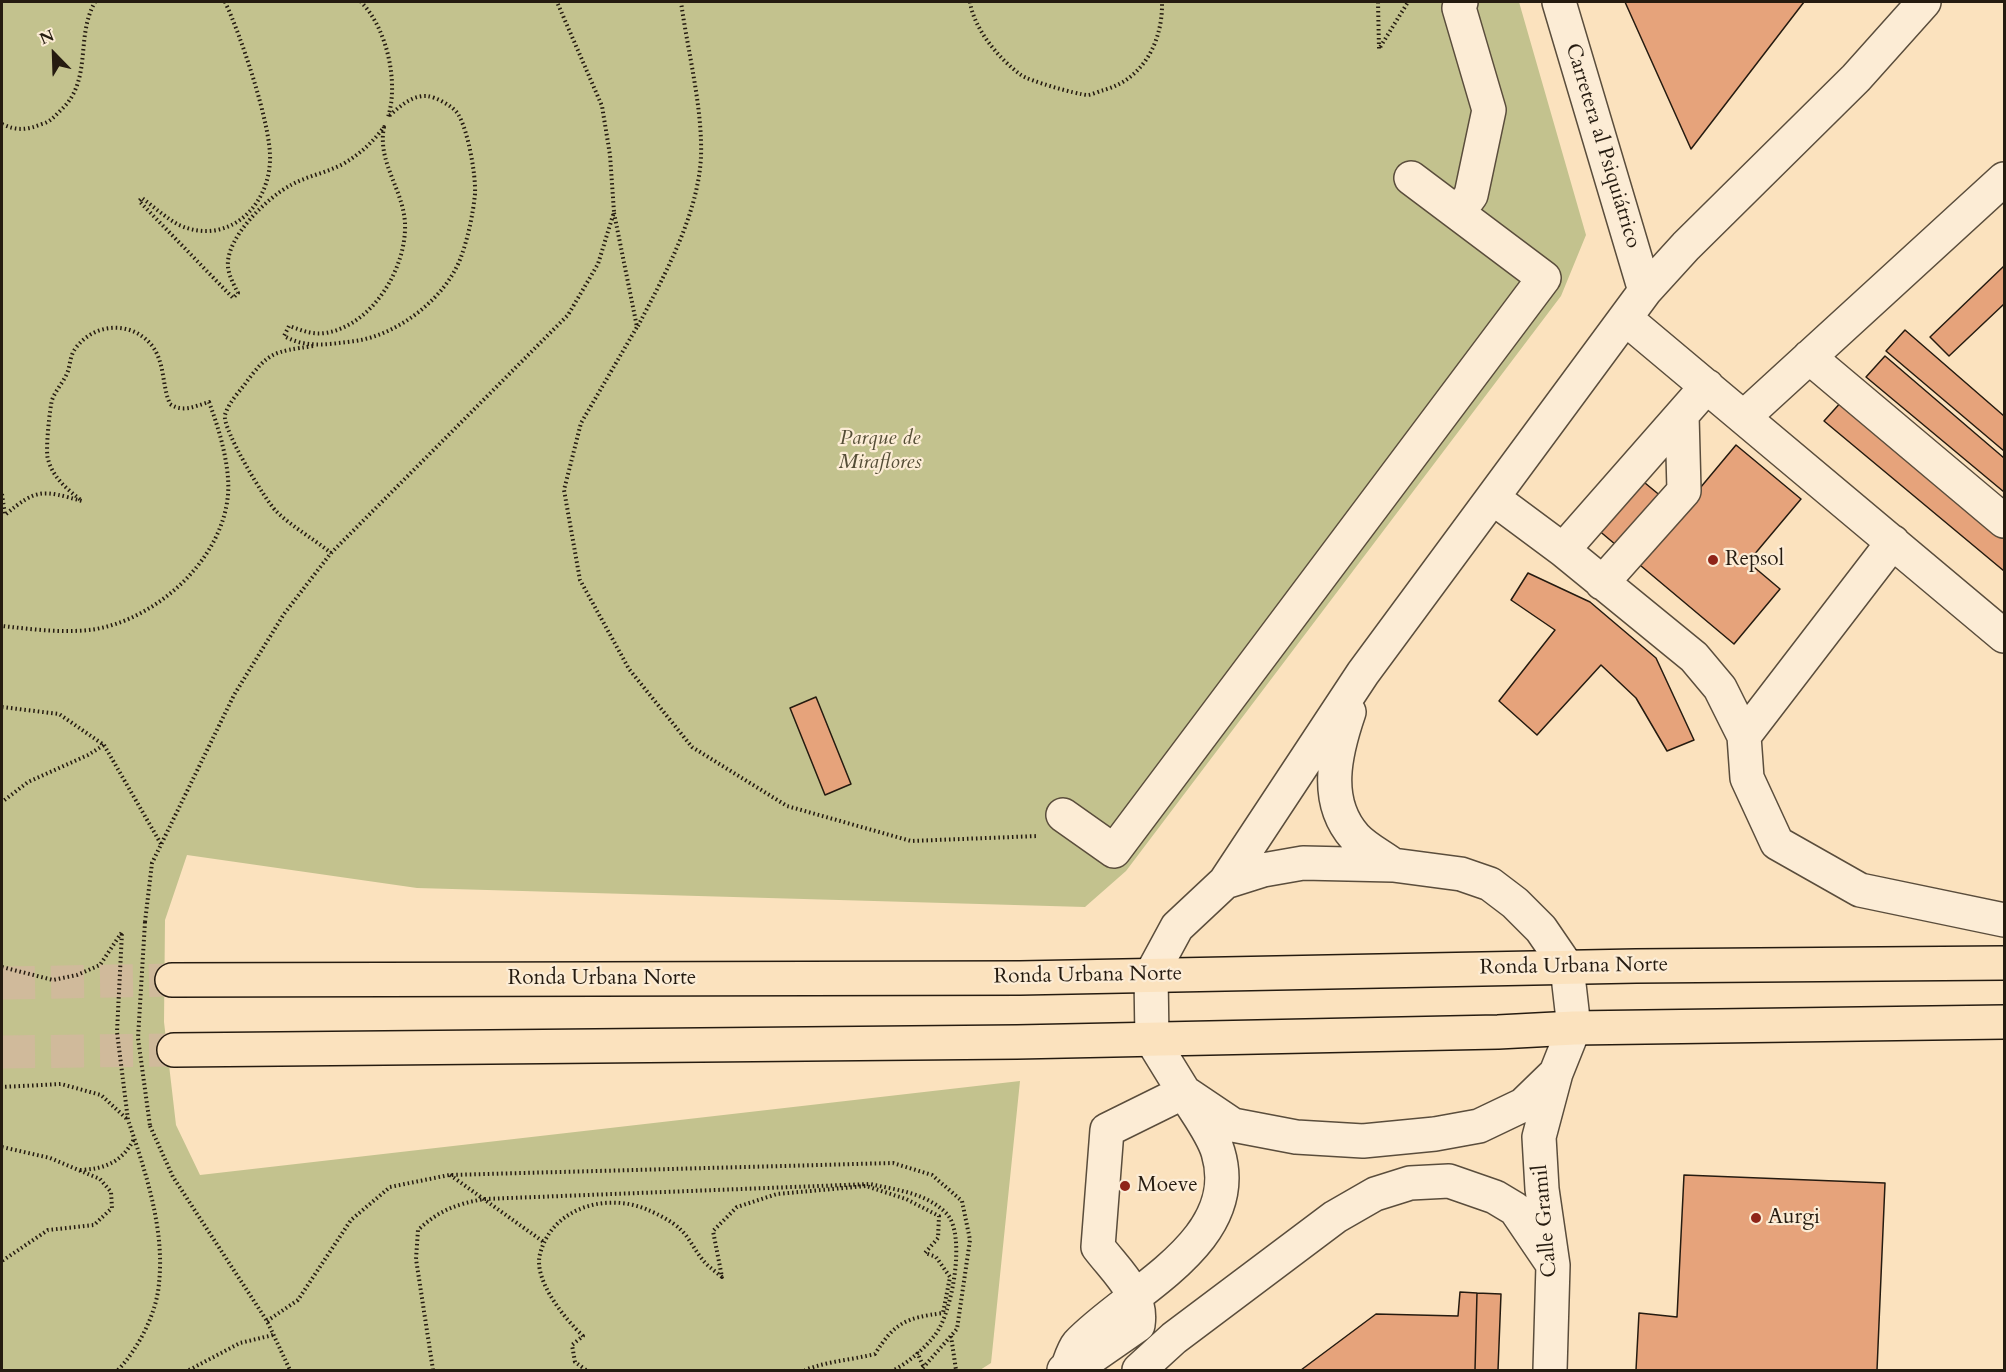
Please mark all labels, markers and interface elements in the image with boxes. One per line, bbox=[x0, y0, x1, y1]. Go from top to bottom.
north arrow bbox=[24, 24, 84, 84]
text: N bbox=[36, 25, 58, 50]
street label: Carretera al Psiquiátrico bbox=[1559, 41, 1645, 251]
park label: Parque de Miraflores bbox=[838, 426, 922, 476]
place label: Repsol bbox=[1725, 547, 1784, 573]
marker: Repsol bbox=[1706, 553, 1720, 567]
street label: Ronda Urbana Norte bbox=[1479, 953, 1669, 981]
street label: Ronda Urbana Norte bbox=[993, 962, 1183, 990]
street label: Ronda Urbana Norte bbox=[508, 966, 696, 992]
street label: Calle Gramil bbox=[1529, 1163, 1563, 1279]
place label: Moeve bbox=[1137, 1173, 1198, 1199]
marker: Moeve bbox=[1118, 1179, 1132, 1193]
place label: Aurgi bbox=[1768, 1205, 1820, 1231]
marker: Aurgi bbox=[1749, 1211, 1763, 1225]

